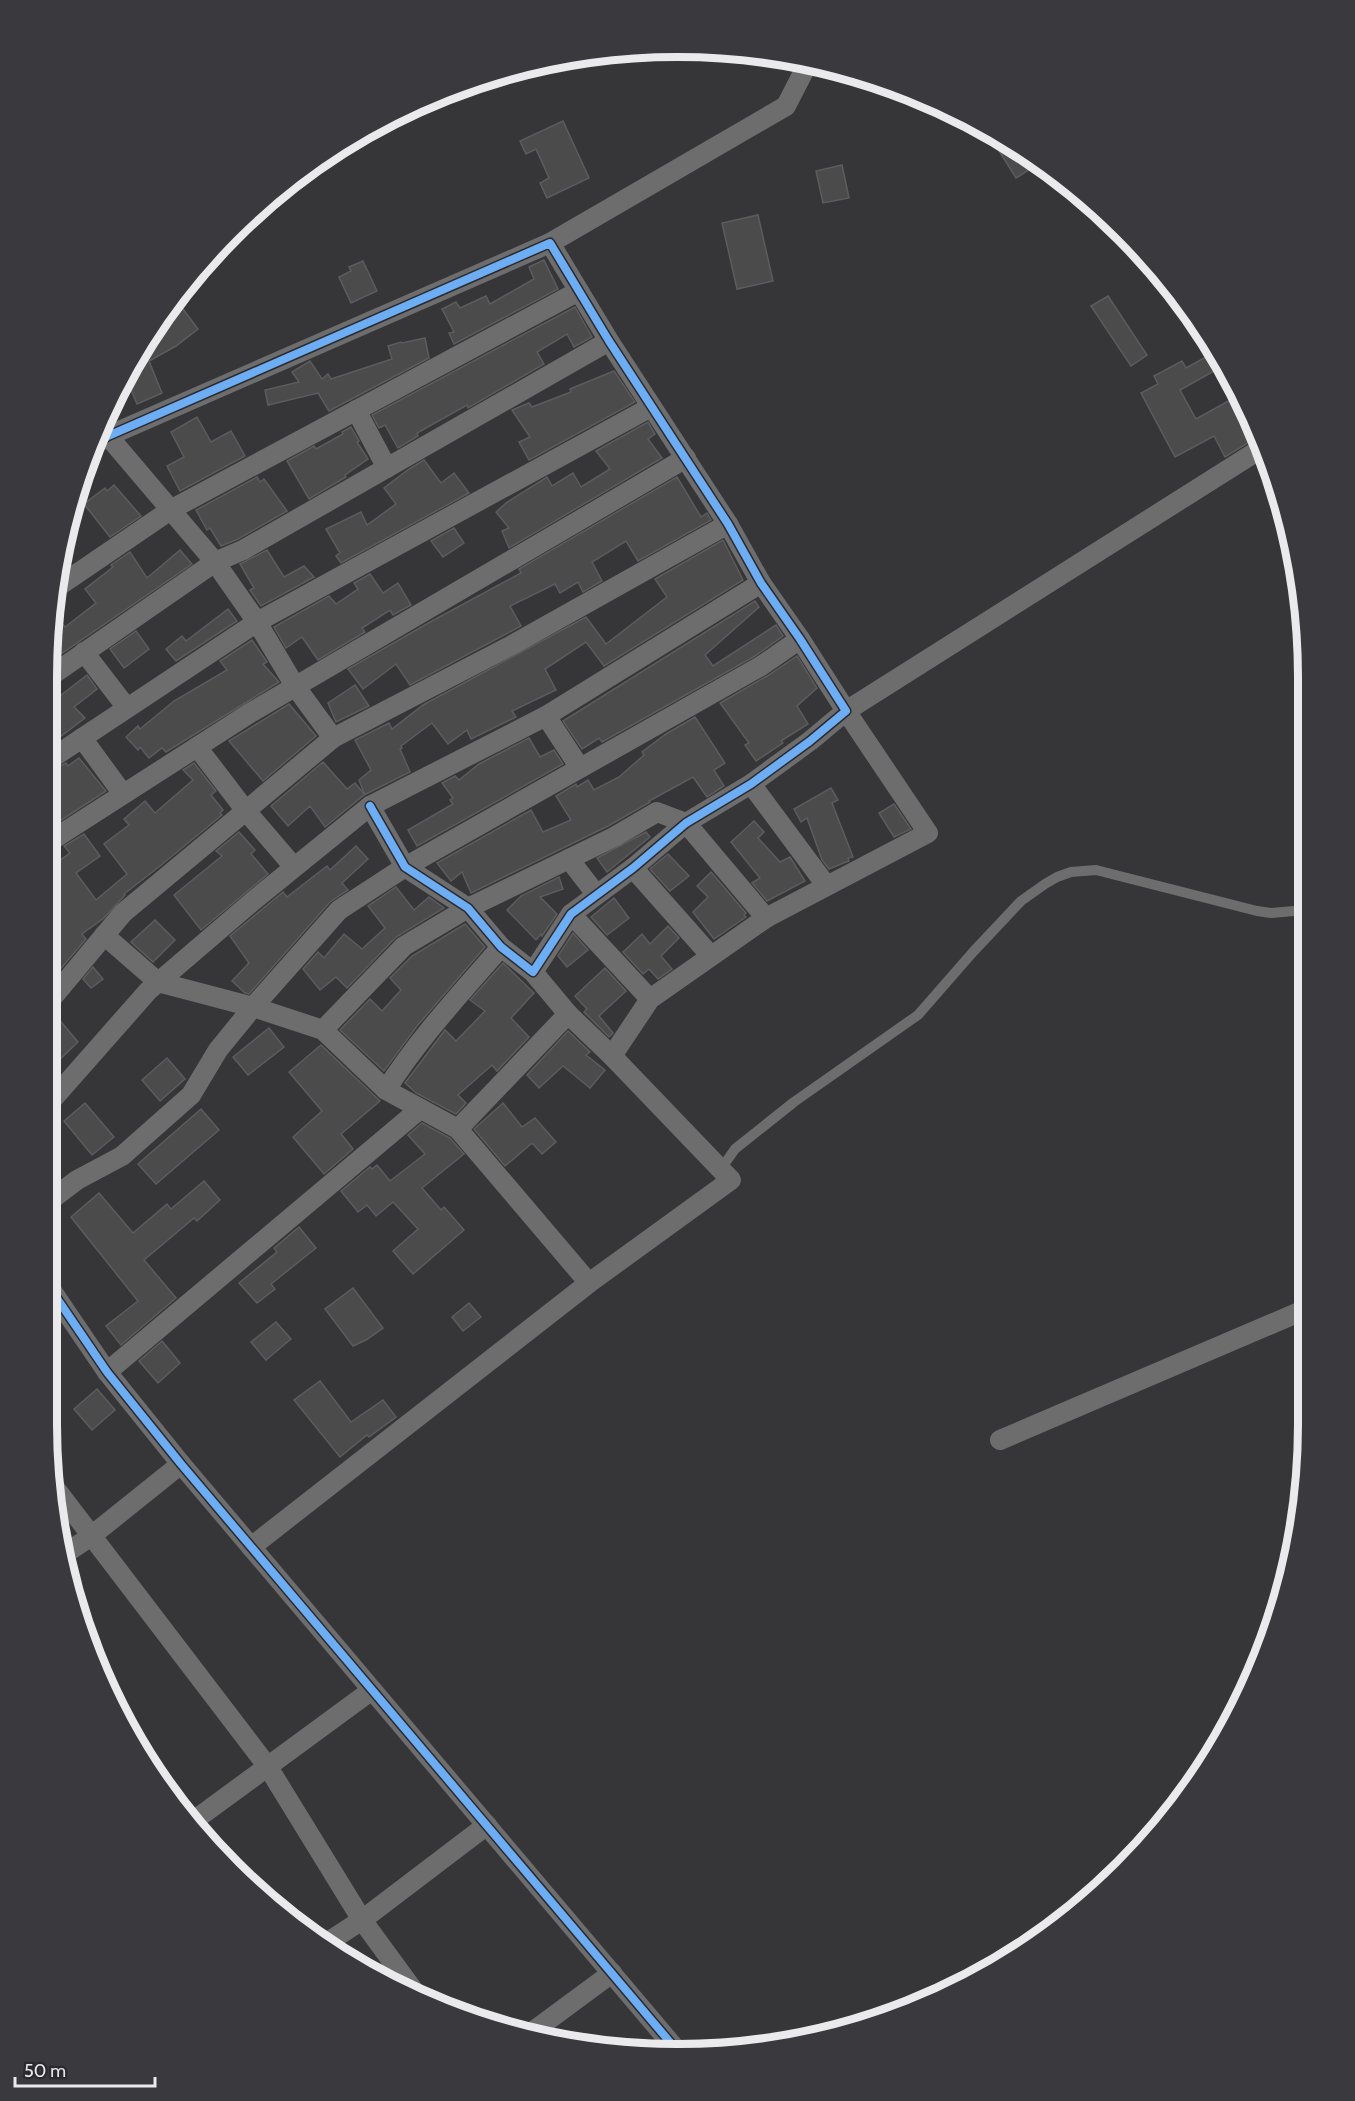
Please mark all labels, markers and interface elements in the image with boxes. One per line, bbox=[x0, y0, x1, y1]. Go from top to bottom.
scale bar bbox=[15, 2050, 154, 2088]
text: 50 m bbox=[24, 2060, 66, 2082]

